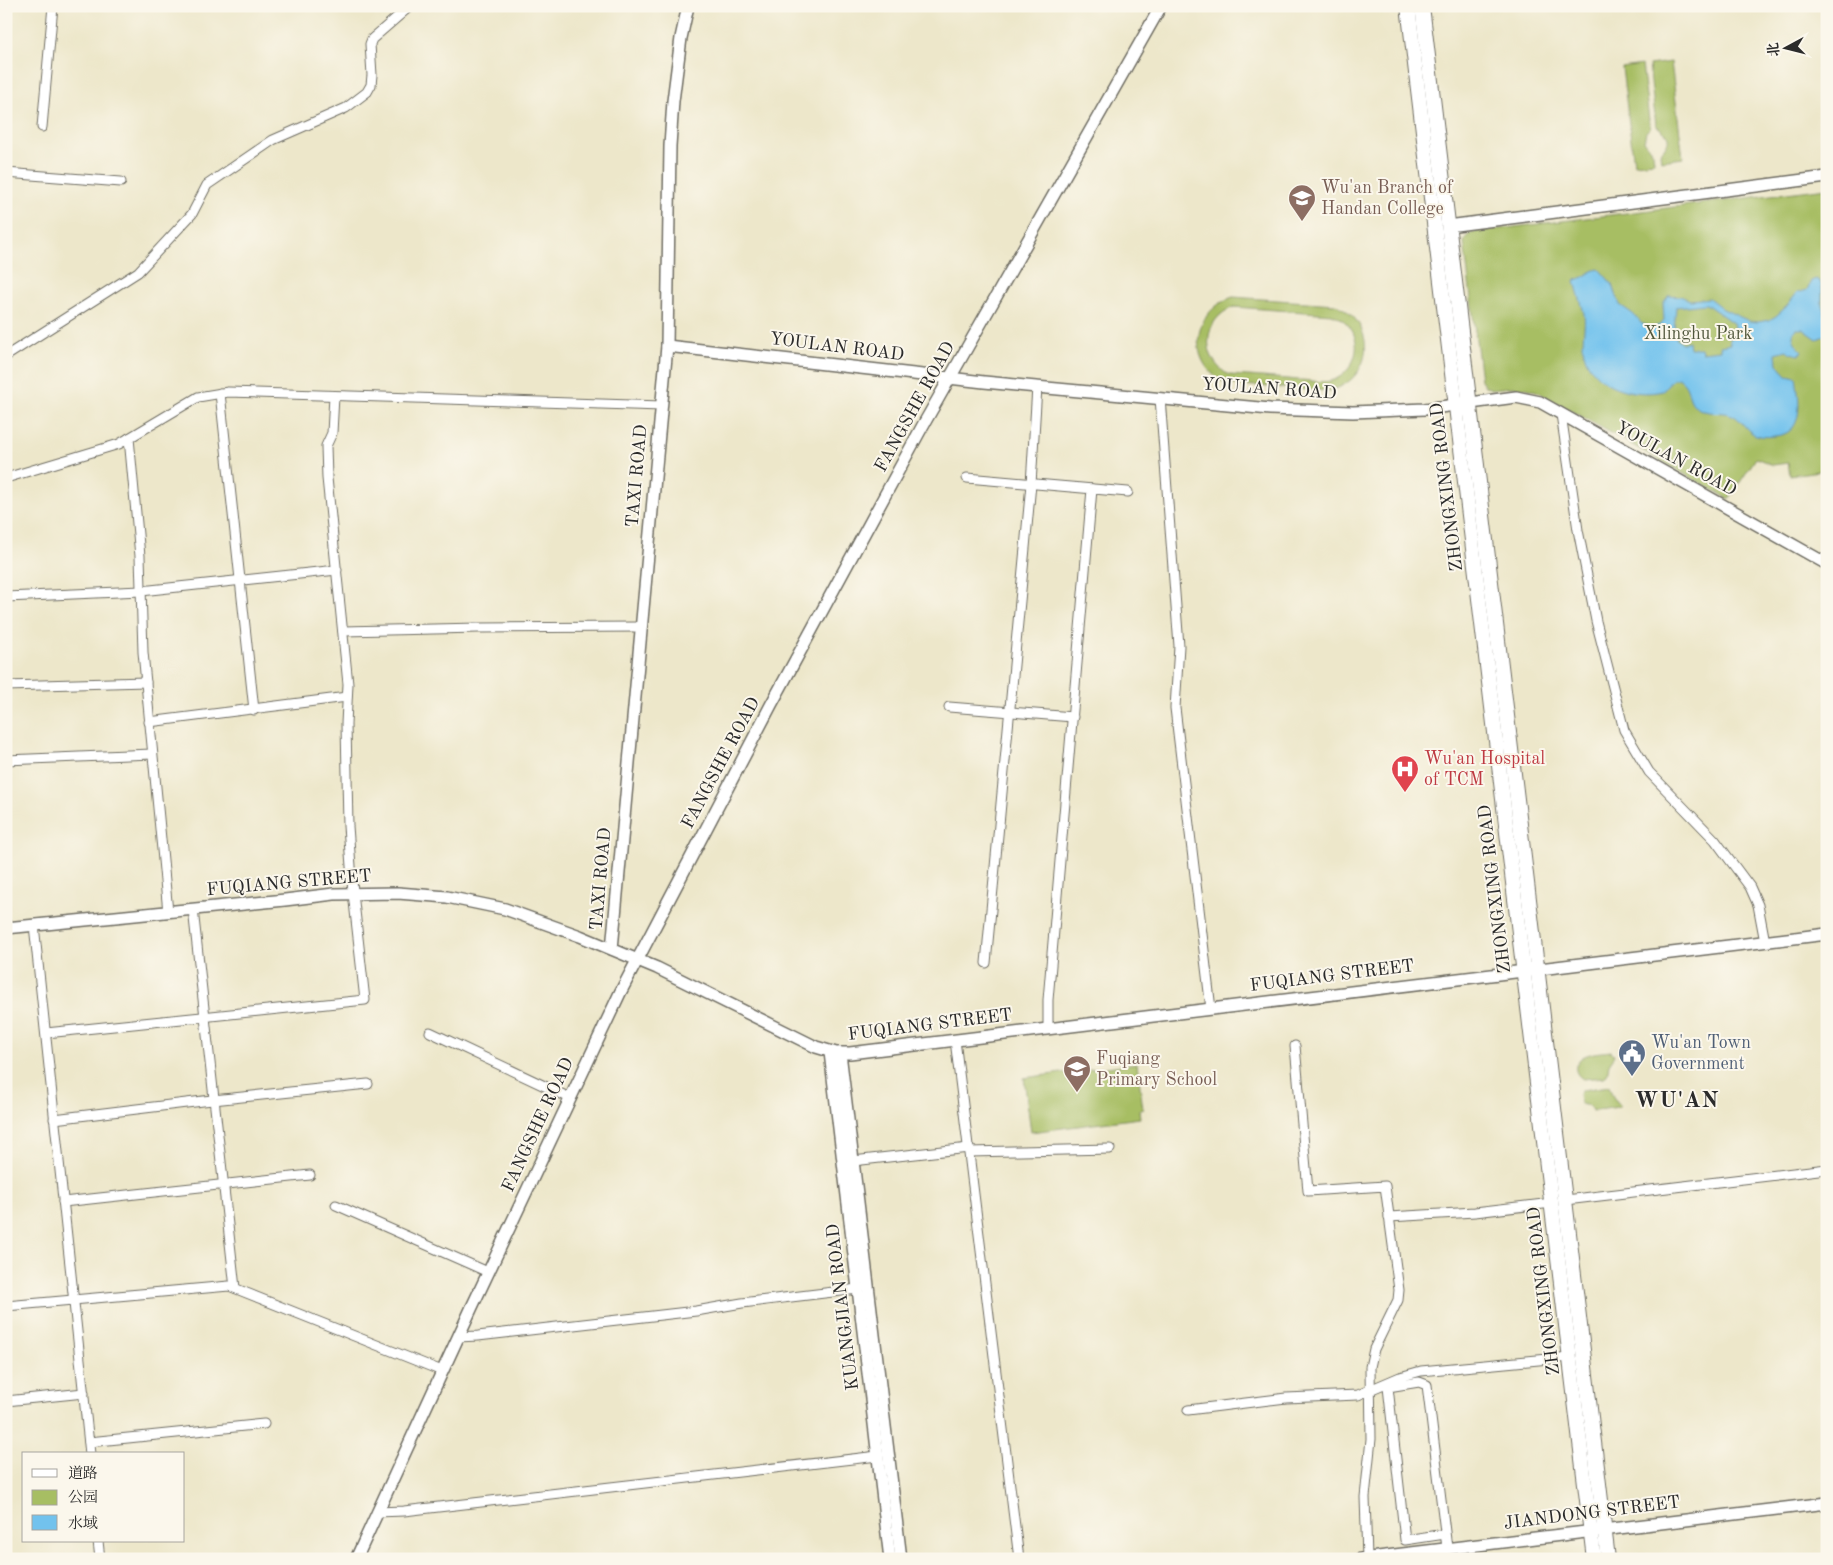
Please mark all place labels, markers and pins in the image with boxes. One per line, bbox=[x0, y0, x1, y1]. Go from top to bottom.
place label: Wu'an Branch of Handan College bbox=[1321, 179, 1454, 218]
school or university icon: Wu'an Branch of Handan College bbox=[1287, 183, 1317, 222]
place label: Wu'an Hospital of TCM bbox=[1424, 750, 1545, 789]
hospital icon: Wu'an Hospital of TCM bbox=[1390, 754, 1420, 793]
place label: Wu'an Town Government bbox=[1651, 1034, 1751, 1073]
public building icon: Wu'an Town Government bbox=[1617, 1038, 1647, 1077]
place label: Fuqiang Primary School bbox=[1096, 1050, 1217, 1089]
school or university icon: Fuqiang Primary School bbox=[1062, 1054, 1092, 1093]

